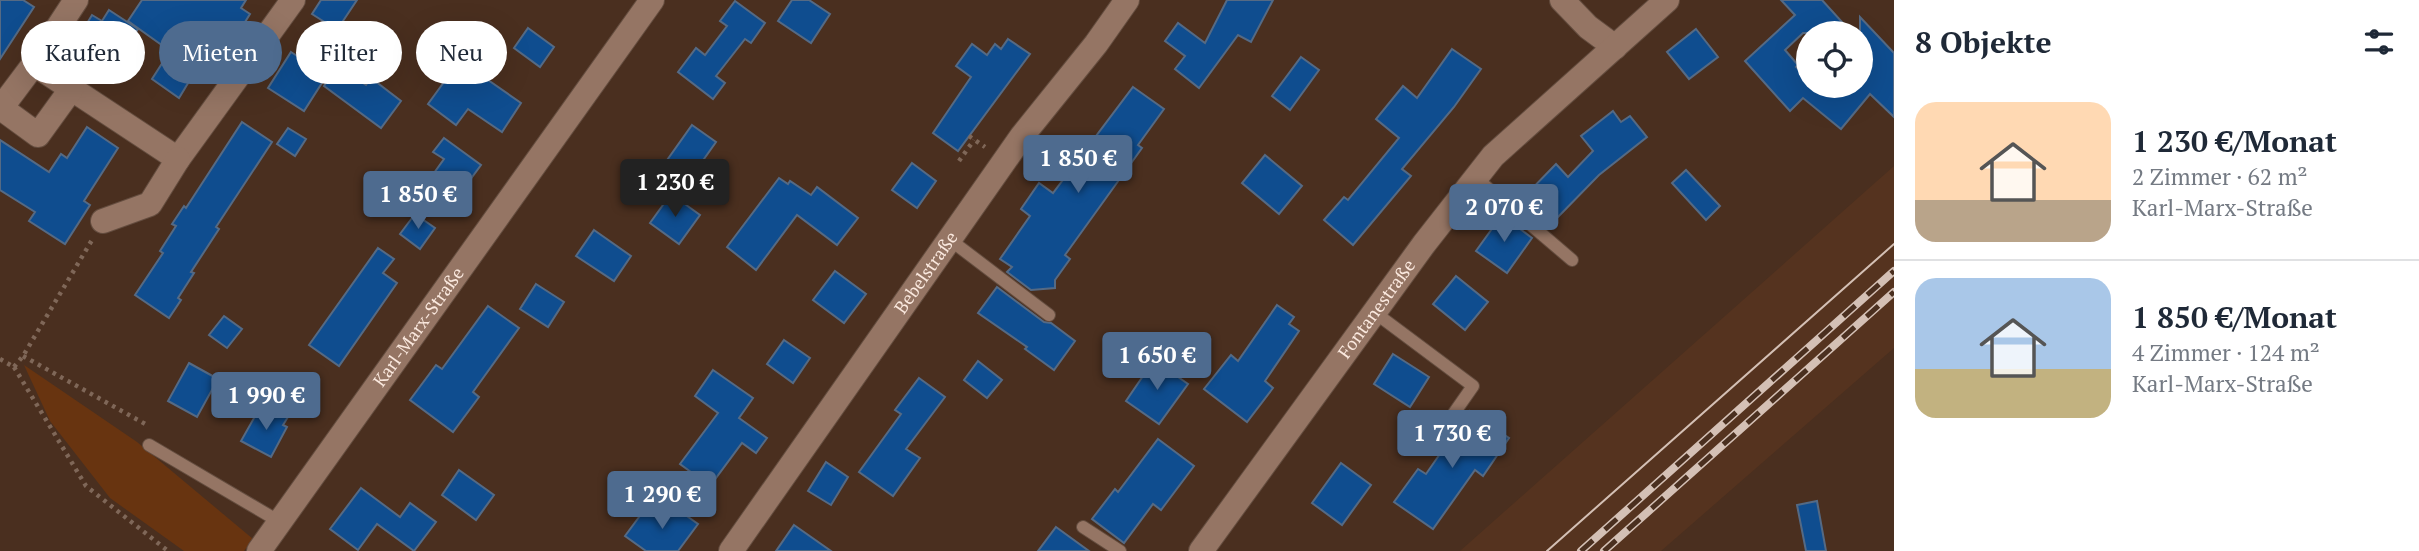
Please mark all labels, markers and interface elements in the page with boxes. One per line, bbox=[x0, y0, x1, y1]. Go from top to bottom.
chip: Kaufen bbox=[21, 21, 145, 84]
chip: Mieten bbox=[159, 21, 282, 84]
chip: Filter bbox=[296, 21, 402, 84]
chip: Neu bbox=[416, 21, 507, 84]
map controls bbox=[1796, 21, 1873, 98]
button: locate bbox=[1796, 21, 1873, 98]
text: 8 Objekte bbox=[1915, 22, 2052, 62]
icon: filters bbox=[2360, 23, 2398, 61]
text: 1 230 €/Monat bbox=[2132, 121, 2337, 161]
icon: home bbox=[1971, 130, 2055, 214]
pin: 1 850 € bbox=[1013, 136, 1143, 195]
text: 1 850 € bbox=[1039, 142, 1117, 173]
pin: 1 230 € bbox=[610, 160, 740, 219]
text: 2 Zimmer · 62 m² bbox=[2132, 161, 2307, 192]
text: 1 230 € bbox=[636, 166, 714, 197]
pin: 1 850 € bbox=[353, 172, 483, 231]
text: 1 850 € bbox=[379, 178, 457, 209]
pin: 2 070 € bbox=[1439, 184, 1569, 244]
text: 2 070 € bbox=[1465, 191, 1543, 222]
text: Karl-Marx-Straße bbox=[2132, 192, 2313, 223]
street label: Bebelstraße bbox=[888, 226, 963, 318]
street label: Fontanestraße bbox=[1332, 254, 1420, 363]
street label: Karl-Marx-Straße bbox=[367, 262, 469, 391]
text: 1 850 €/Monat bbox=[2132, 297, 2337, 337]
icon: home bbox=[1971, 306, 2055, 390]
pin: 1 650 € bbox=[1092, 332, 1222, 392]
text: 4 Zimmer · 124 m² bbox=[2132, 337, 2320, 368]
text: 1 650 € bbox=[1118, 339, 1196, 370]
text: Karl-Marx-Straße bbox=[2132, 368, 2313, 399]
pin: 1 990 € bbox=[201, 372, 331, 432]
text: 1 990 € bbox=[227, 379, 305, 410]
pin: 1 730 € bbox=[1387, 410, 1517, 470]
text: 1 730 € bbox=[1413, 417, 1491, 448]
pin: 1 290 € bbox=[597, 472, 727, 531]
text: 1 290 € bbox=[623, 478, 701, 509]

